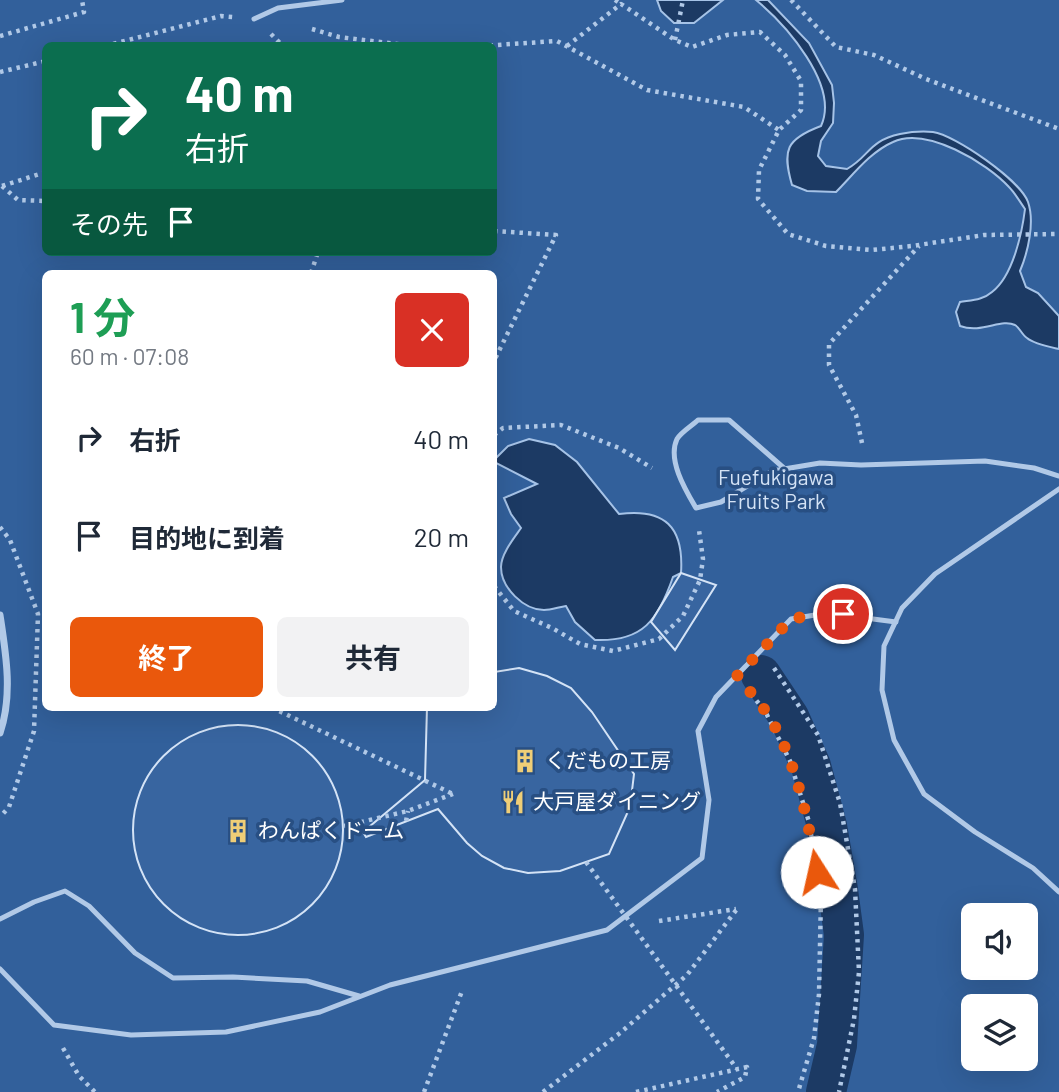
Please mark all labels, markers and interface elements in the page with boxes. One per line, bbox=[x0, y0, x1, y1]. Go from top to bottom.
text: 40 m bbox=[185, 63, 293, 122]
icon: right bbox=[70, 70, 161, 161]
text: 右折 bbox=[185, 128, 249, 166]
icon: arrive bbox=[162, 203, 200, 241]
text: その先 bbox=[70, 208, 148, 239]
text: 1 分 bbox=[70, 291, 135, 341]
button: close bbox=[395, 293, 469, 367]
text: 60 m · 07:08 bbox=[70, 342, 189, 370]
icon: right bbox=[70, 419, 108, 457]
text: 40 m bbox=[413, 423, 469, 454]
text: 右折 bbox=[129, 424, 181, 455]
park label: Fuefukigawa Fruits Park bbox=[718, 464, 834, 513]
icon: arrive bbox=[70, 517, 108, 555]
text: 20 m bbox=[414, 521, 469, 552]
text: 目的地に到着 bbox=[129, 522, 285, 553]
pin bbox=[813, 584, 873, 644]
icon: arrive bbox=[824, 595, 862, 633]
button: 終了 bbox=[70, 617, 263, 697]
button: 共有 bbox=[277, 617, 469, 697]
building icon: くだもの工房 bbox=[511, 747, 539, 775]
place label: くだもの工房 bbox=[545, 747, 671, 772]
restaurant icon: 大戸屋ダイニング bbox=[499, 788, 527, 816]
place label: 大戸屋ダイニング bbox=[533, 788, 701, 813]
building icon: わんぱくドーム bbox=[224, 817, 252, 845]
place label: わんぱくドーム bbox=[258, 817, 404, 842]
position arrow bbox=[780, 835, 854, 909]
map controls bbox=[961, 903, 1038, 1071]
button: sound bbox=[961, 903, 1038, 980]
button: layers bbox=[961, 994, 1038, 1071]

